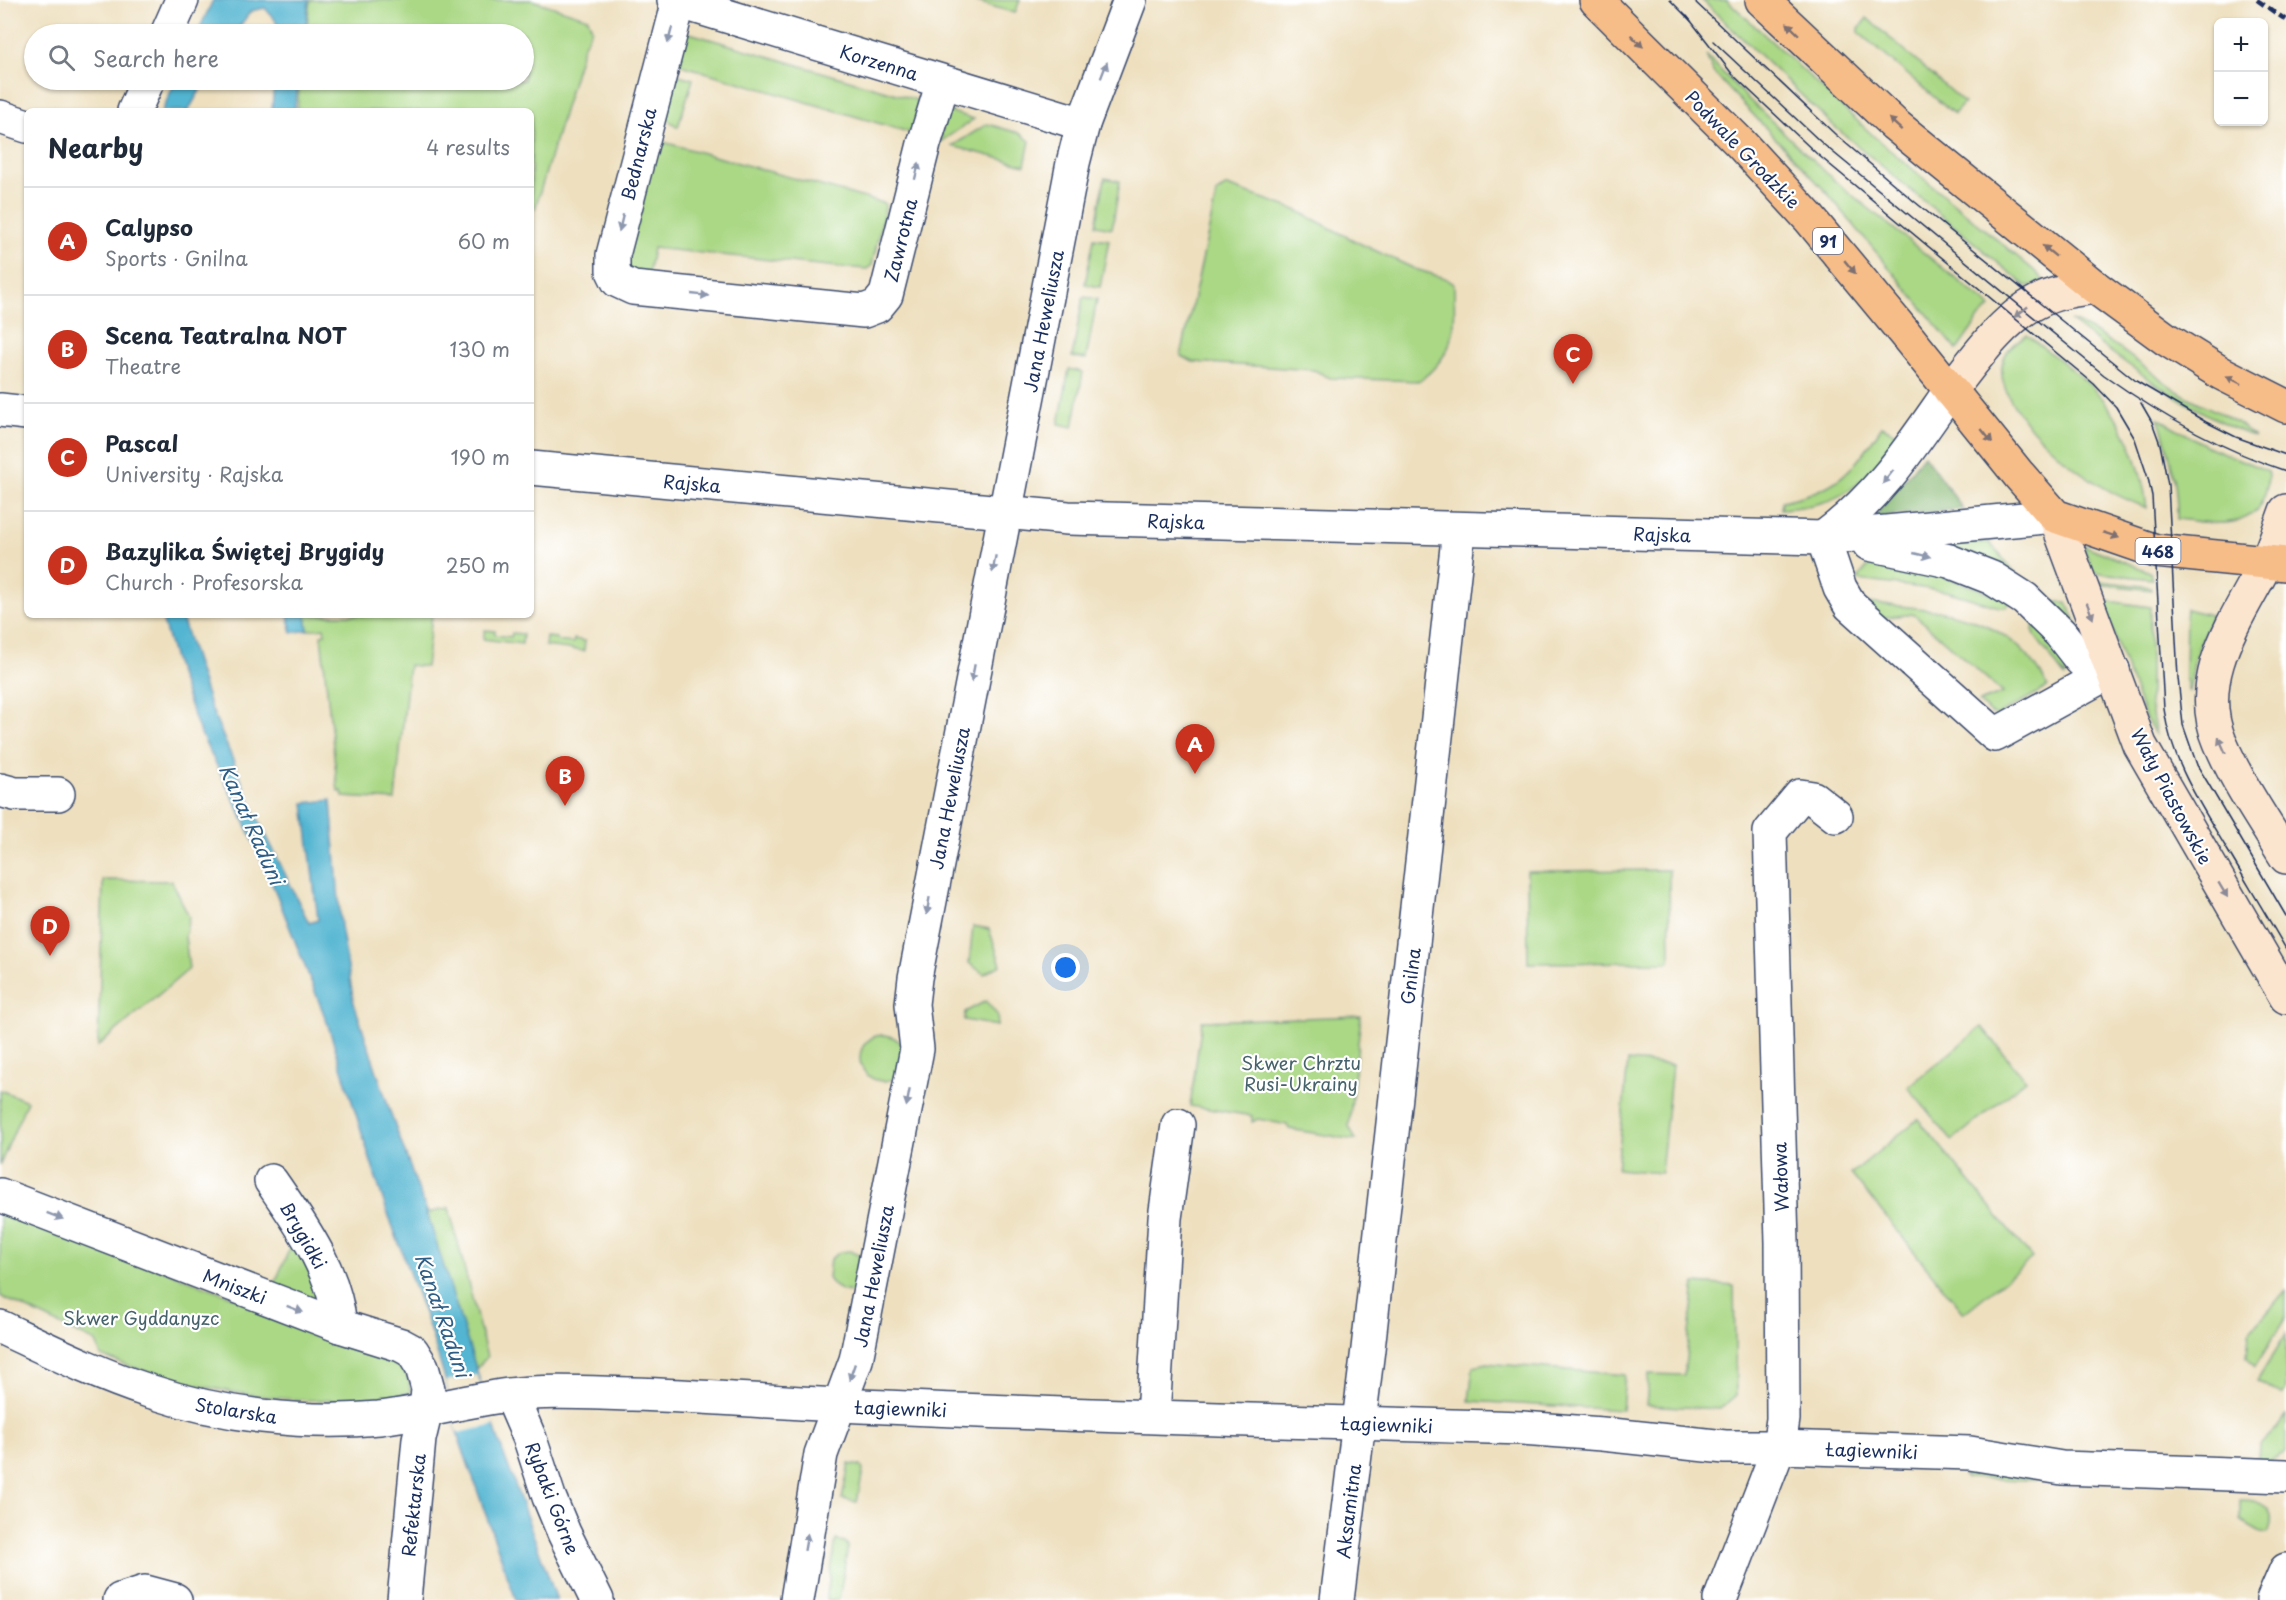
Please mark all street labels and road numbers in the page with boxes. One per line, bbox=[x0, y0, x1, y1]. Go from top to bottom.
street label: Korzenna bbox=[836, 37, 922, 87]
street label: Podwale Grodzkie bbox=[1679, 84, 1807, 214]
street label: Bednarska bbox=[613, 104, 663, 203]
street label: Zawrotna bbox=[877, 195, 924, 285]
road number: 91 bbox=[1813, 228, 1843, 254]
street label: Jana Heweliusza bbox=[1016, 247, 1070, 395]
street label: Rajska bbox=[662, 467, 723, 499]
street label: Rajska bbox=[1147, 506, 1206, 536]
street label: Rajska bbox=[1633, 519, 1692, 549]
road number: 468 bbox=[2136, 538, 2180, 564]
street label: Wały Piastowskie bbox=[2125, 723, 2219, 869]
street label: Jana Heweliusza bbox=[922, 724, 976, 872]
street label: Gnilna bbox=[1393, 945, 1427, 1006]
street label: Wałowa bbox=[1765, 1141, 1795, 1212]
street label: Brygidki bbox=[274, 1196, 334, 1274]
street label: Jana Heweliusza bbox=[846, 1202, 900, 1350]
street label: Mniszki bbox=[199, 1261, 271, 1311]
street label: Stolarska bbox=[193, 1390, 280, 1430]
street label: Łagiewniki bbox=[854, 1393, 947, 1423]
street label: Łagiewniki bbox=[1340, 1409, 1433, 1439]
street label: Łagiewniki bbox=[1825, 1435, 1918, 1465]
street label: Rybaki Górne bbox=[519, 1438, 587, 1558]
street label: Refektarska bbox=[394, 1451, 432, 1558]
street label: Aksamitna bbox=[1329, 1461, 1367, 1560]

